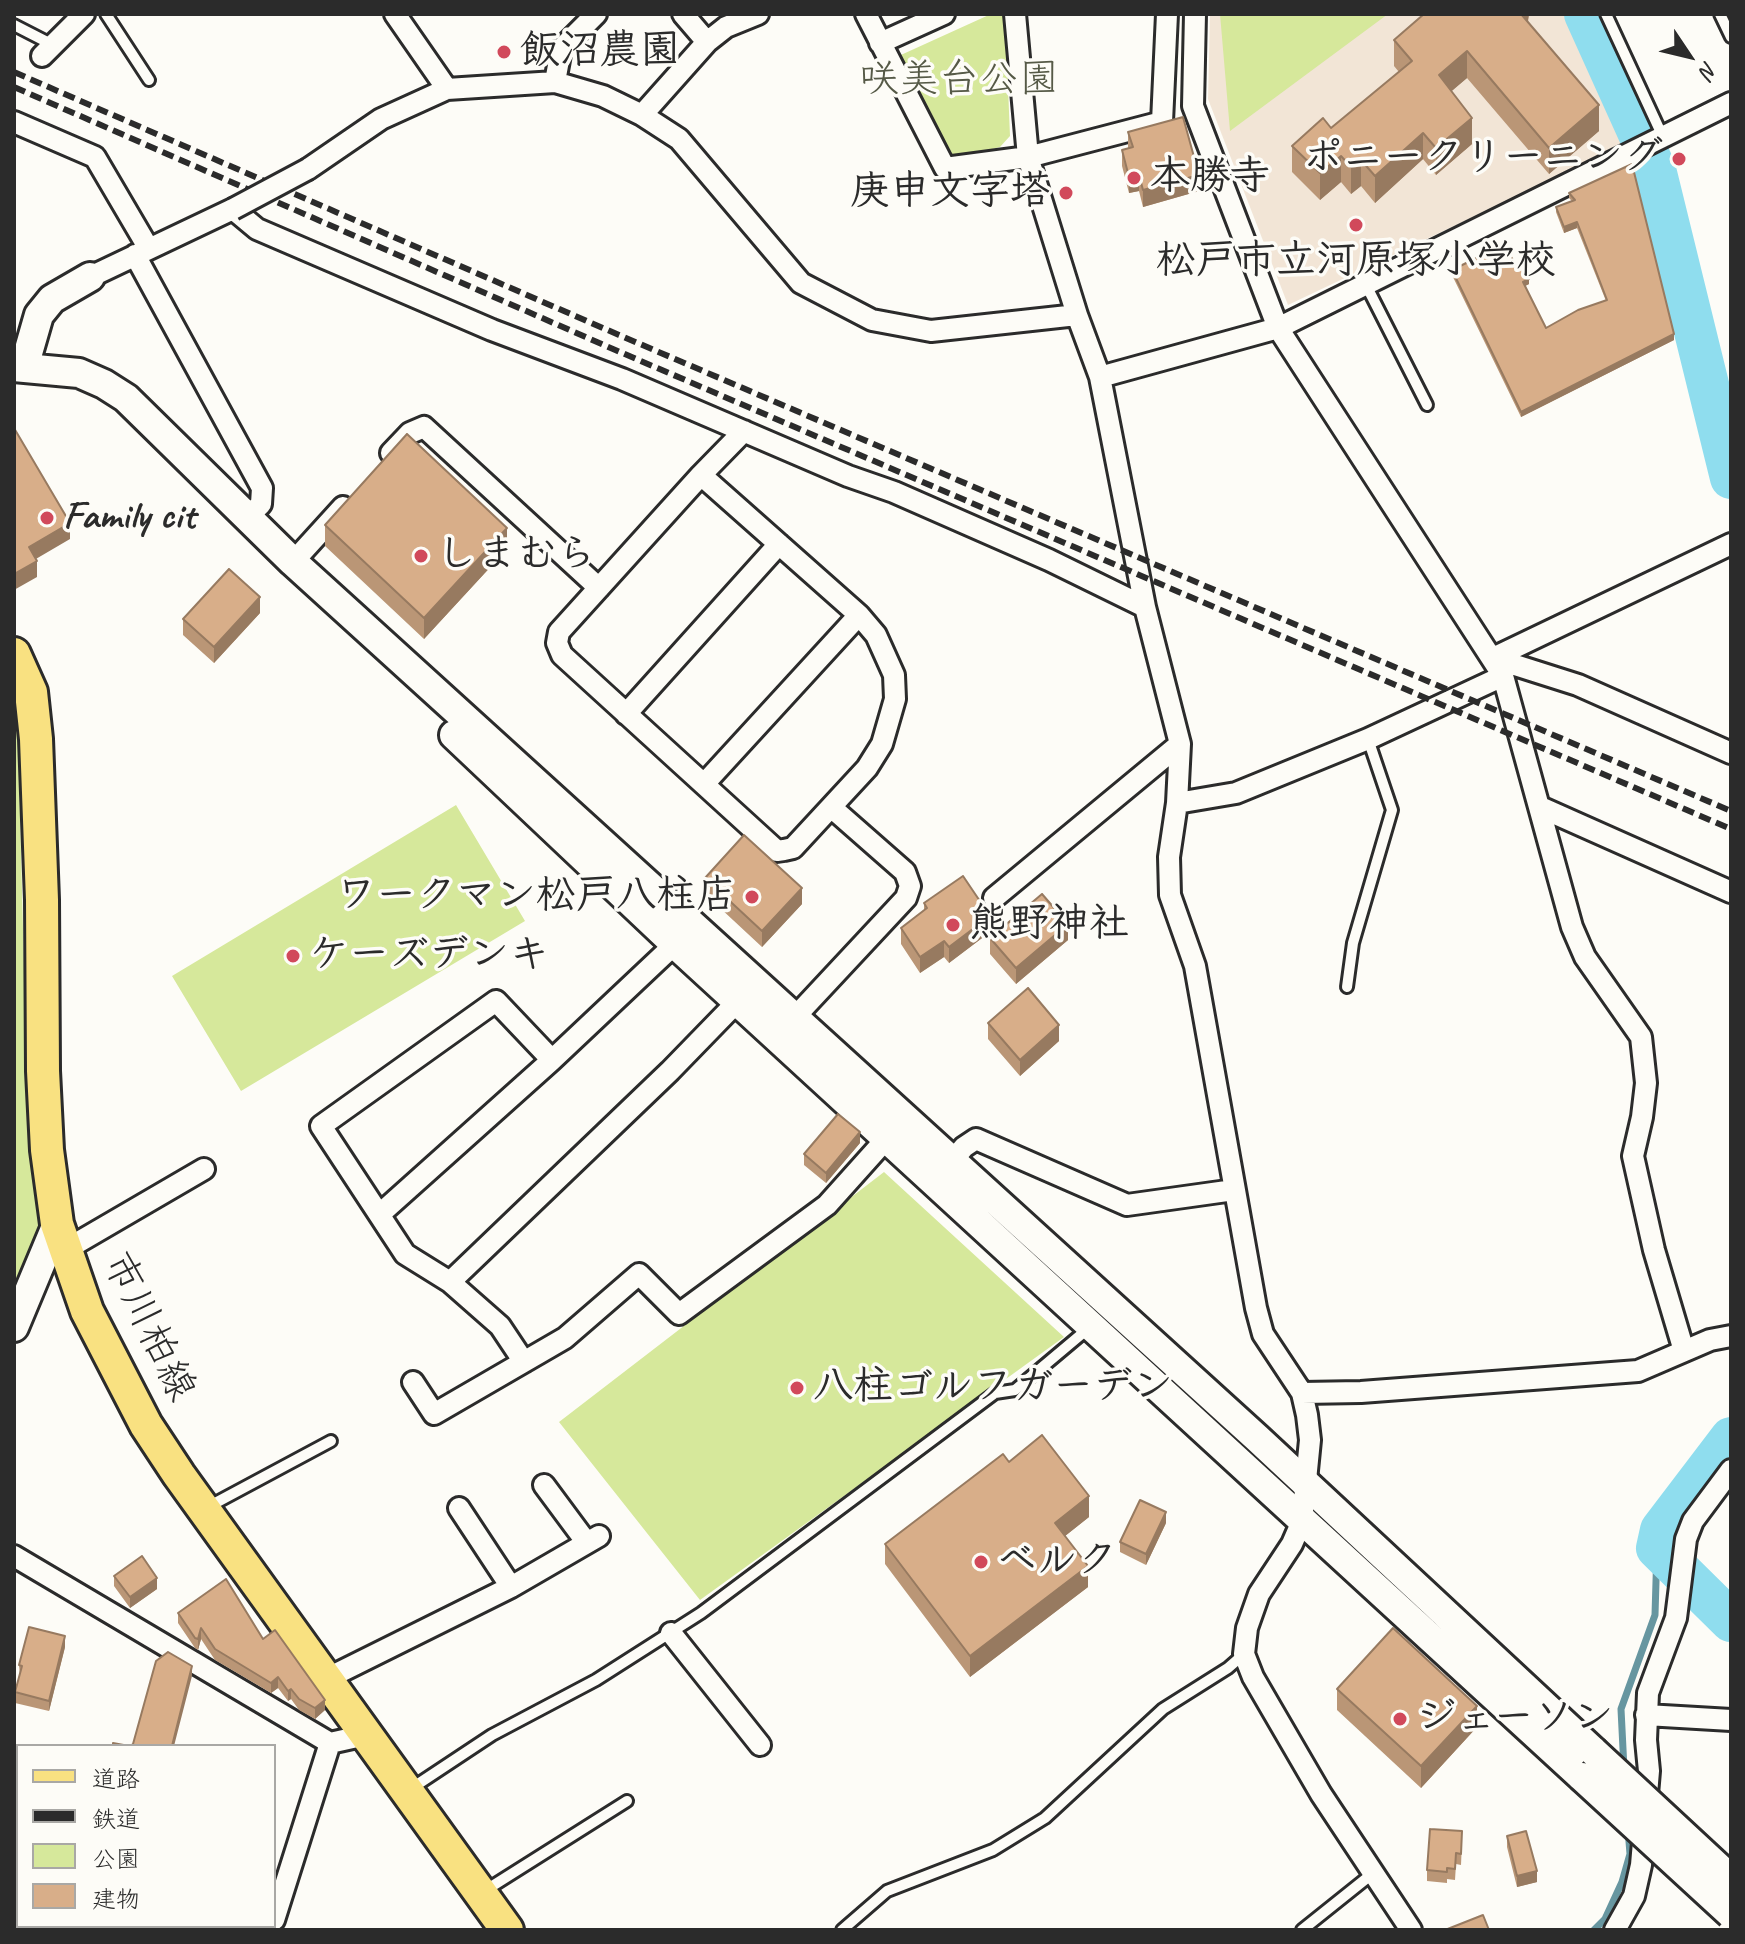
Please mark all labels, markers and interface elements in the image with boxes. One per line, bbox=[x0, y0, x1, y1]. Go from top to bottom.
north arrow bbox=[1649, 16, 1729, 96]
place label: 飯沼農園 bbox=[520, 28, 680, 76]
marker: 飯沼農園 bbox=[495, 43, 513, 61]
text: N bbox=[1693, 56, 1724, 83]
park label: 咲美台公園 bbox=[859, 57, 1059, 105]
place label: ポニークリーニング bbox=[1303, 135, 1663, 183]
marker: ポニークリーニング bbox=[1670, 150, 1688, 168]
place label: 本勝寺 bbox=[1150, 154, 1270, 202]
place label: 庚申文字塔 bbox=[850, 169, 1050, 217]
marker: 本勝寺 bbox=[1125, 169, 1143, 187]
marker: 庚申文字塔 bbox=[1057, 184, 1075, 202]
marker: 松戸市立河原塚小学校 bbox=[1347, 216, 1365, 234]
place label: 松戸市立河原塚小学校 bbox=[1156, 238, 1556, 286]
place label: Family cit bbox=[63, 494, 195, 542]
marker: Family cit bbox=[38, 509, 56, 527]
place label: しまむら bbox=[437, 532, 597, 580]
marker: しまむら bbox=[412, 547, 430, 565]
place label: ワークマン松戸八柱店 bbox=[336, 873, 736, 921]
marker: ワークマン松戸八柱店 bbox=[743, 888, 761, 906]
place label: 熊野神社 bbox=[969, 901, 1129, 949]
marker: 熊野神社 bbox=[944, 916, 962, 934]
place label: ケーズデンキ bbox=[309, 932, 549, 980]
marker: ケーズデンキ bbox=[284, 947, 302, 965]
street label: 市川柏線 bbox=[91, 1245, 205, 1409]
place label: 八柱ゴルフガーデン bbox=[813, 1364, 1173, 1412]
marker: 八柱ゴルフガーデン bbox=[788, 1379, 806, 1397]
place label: ベルク bbox=[997, 1538, 1117, 1586]
marker: ベルク bbox=[972, 1553, 990, 1571]
place label: ジェーソン bbox=[1416, 1695, 1614, 1743]
marker: ジェーソン bbox=[1391, 1710, 1409, 1728]
legend bbox=[16, 1744, 276, 1928]
text: 道路 bbox=[92, 1764, 140, 1794]
text: 鉄道 bbox=[92, 1804, 140, 1834]
text: 公園 bbox=[92, 1844, 140, 1874]
text: 建物 bbox=[92, 1884, 140, 1914]

